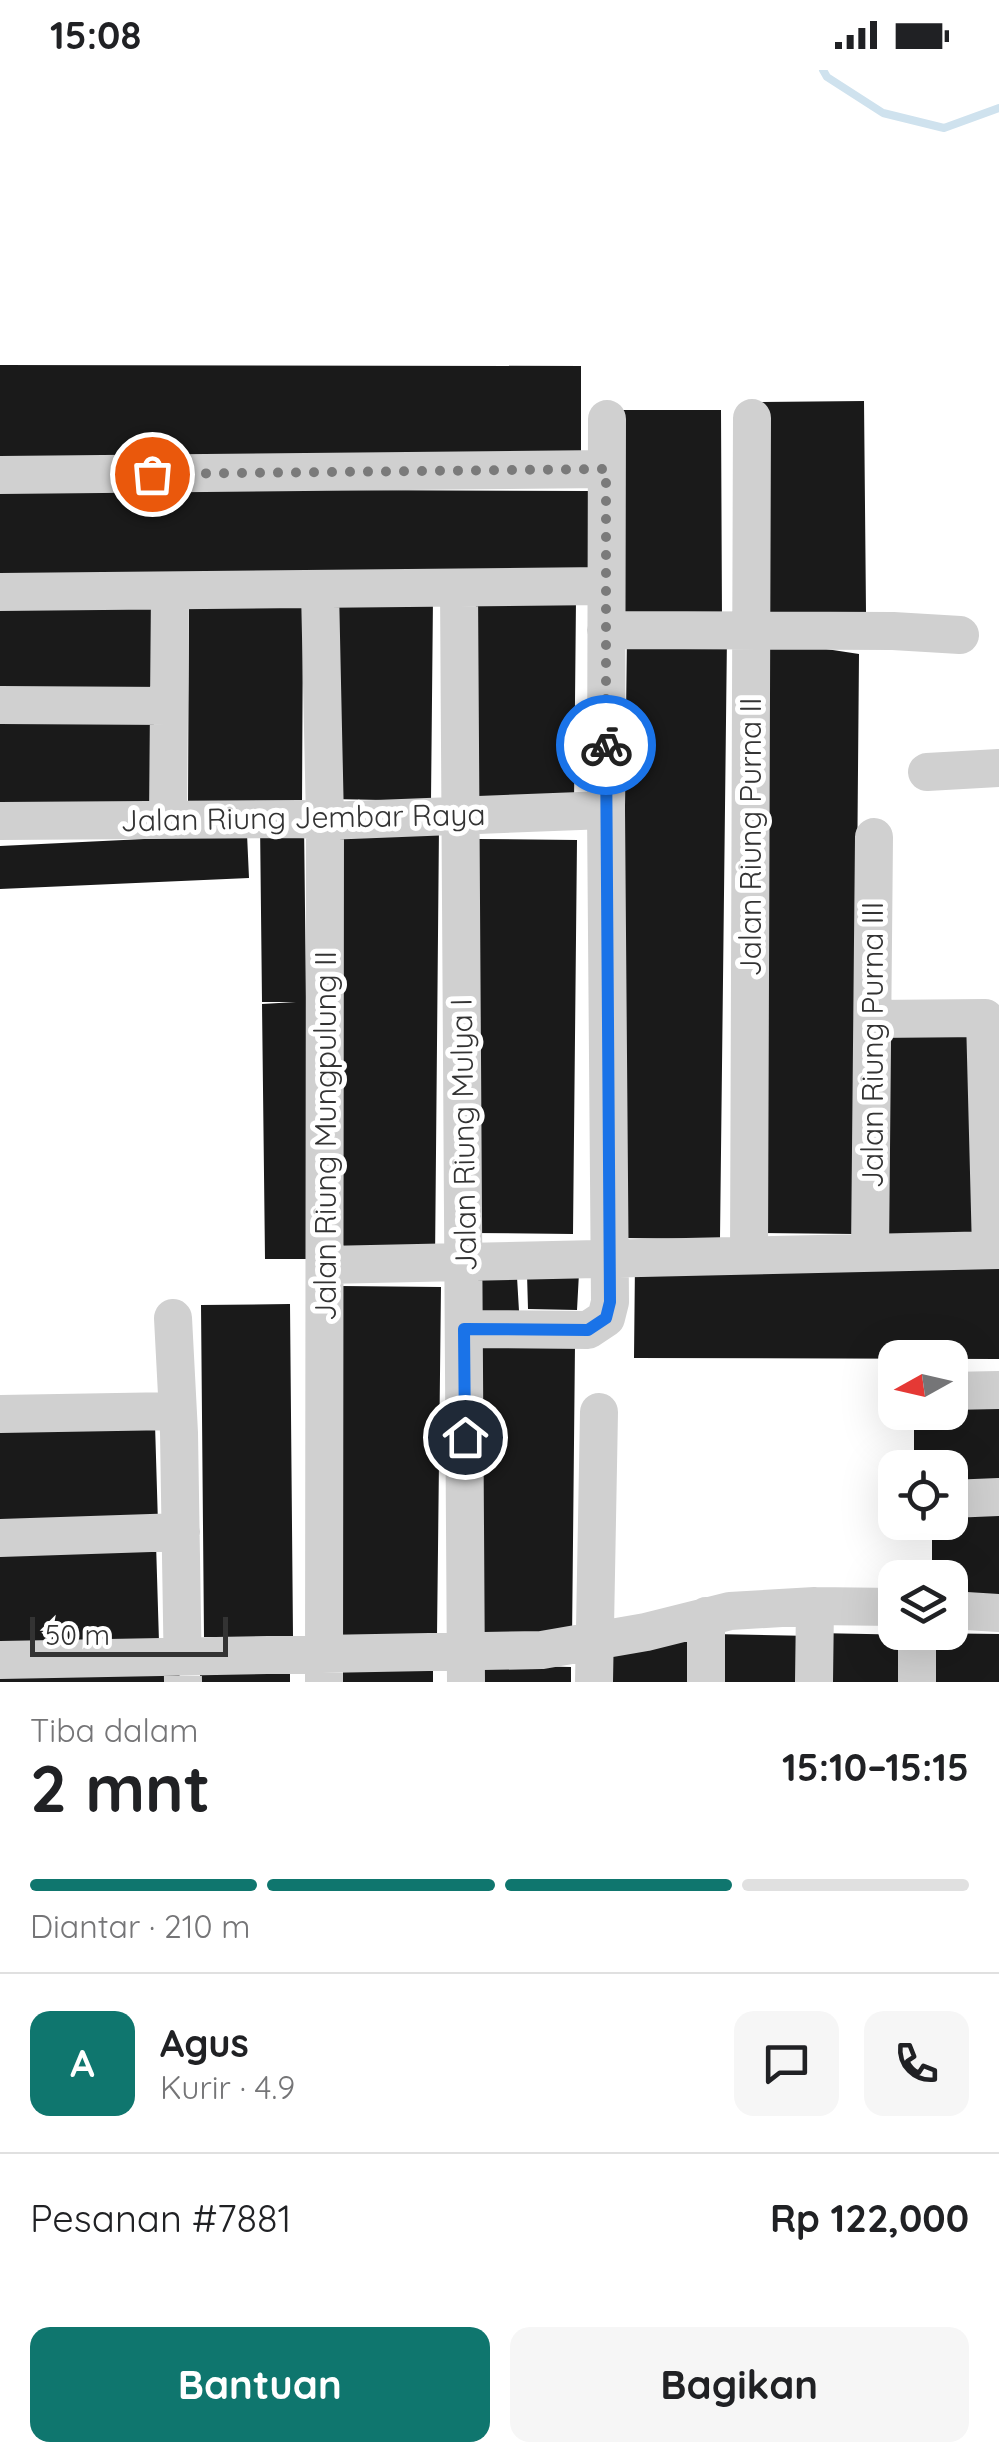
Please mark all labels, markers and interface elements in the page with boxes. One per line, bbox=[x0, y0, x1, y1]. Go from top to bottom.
text: 15:08 bbox=[50, 11, 141, 59]
pin bbox=[110, 432, 195, 517]
icon: bag bbox=[125, 447, 180, 502]
courier bbox=[556, 695, 656, 795]
street label: Jalan Riung Purna II bbox=[731, 698, 769, 976]
icon: bike bbox=[579, 718, 634, 773]
street label: Jalan Riung Jembar Raya bbox=[120, 795, 486, 839]
street label: Jalan Riung Purna III bbox=[853, 902, 891, 1188]
street label: Jalan Riung Mungpulung II bbox=[306, 951, 344, 1321]
street label: Jalan Riung Mulya I bbox=[442, 998, 484, 1272]
north arrow bbox=[878, 1340, 968, 1430]
map controls bbox=[878, 1340, 968, 1650]
pin bbox=[423, 1395, 508, 1480]
icon: home bbox=[438, 1410, 493, 1465]
button: locate bbox=[878, 1450, 968, 1540]
button: layers bbox=[878, 1560, 968, 1650]
scale bar bbox=[30, 1612, 228, 1656]
text: 50 m bbox=[45, 1617, 110, 1652]
text: Tiba dalam bbox=[30, 1710, 198, 1750]
text: 15:10–15:15 bbox=[782, 1743, 969, 1791]
text: 2 mnt bbox=[30, 1747, 210, 1828]
text: Diantar · 210 m bbox=[30, 1906, 251, 1946]
button: chat bbox=[734, 2011, 839, 2116]
button: phone bbox=[864, 2011, 969, 2116]
text: Agus bbox=[160, 2019, 249, 2067]
text: A bbox=[70, 2039, 95, 2087]
text: Kurir · 4.9 bbox=[160, 2067, 295, 2107]
text: Pesanan #7881 bbox=[30, 2194, 292, 2242]
text: Rp 122,000 bbox=[770, 2194, 969, 2242]
button: Bantuan bbox=[30, 2327, 490, 2442]
button: Bagikan bbox=[510, 2327, 969, 2442]

